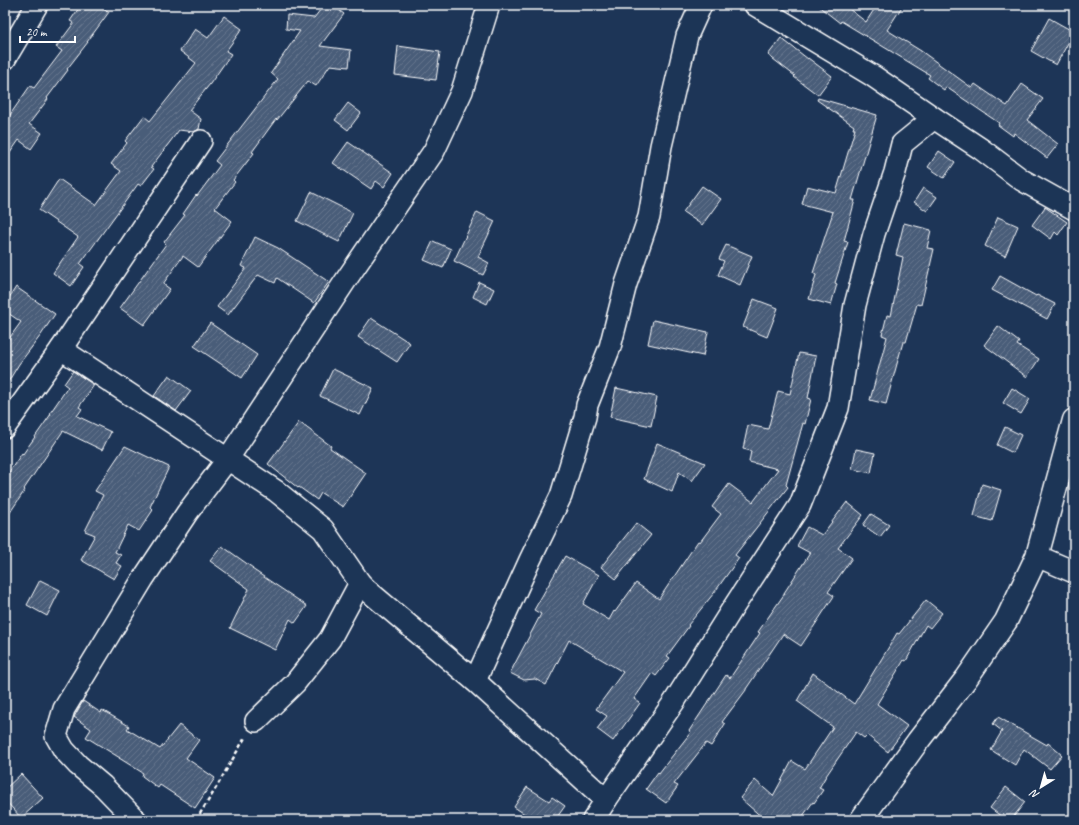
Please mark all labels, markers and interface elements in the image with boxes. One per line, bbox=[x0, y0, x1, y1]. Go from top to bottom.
scale bar bbox=[20, 18, 75, 44]
text: 20 m bbox=[26, 24, 48, 40]
north arrow bbox=[1021, 767, 1061, 807]
text: N bbox=[1026, 786, 1042, 803]

